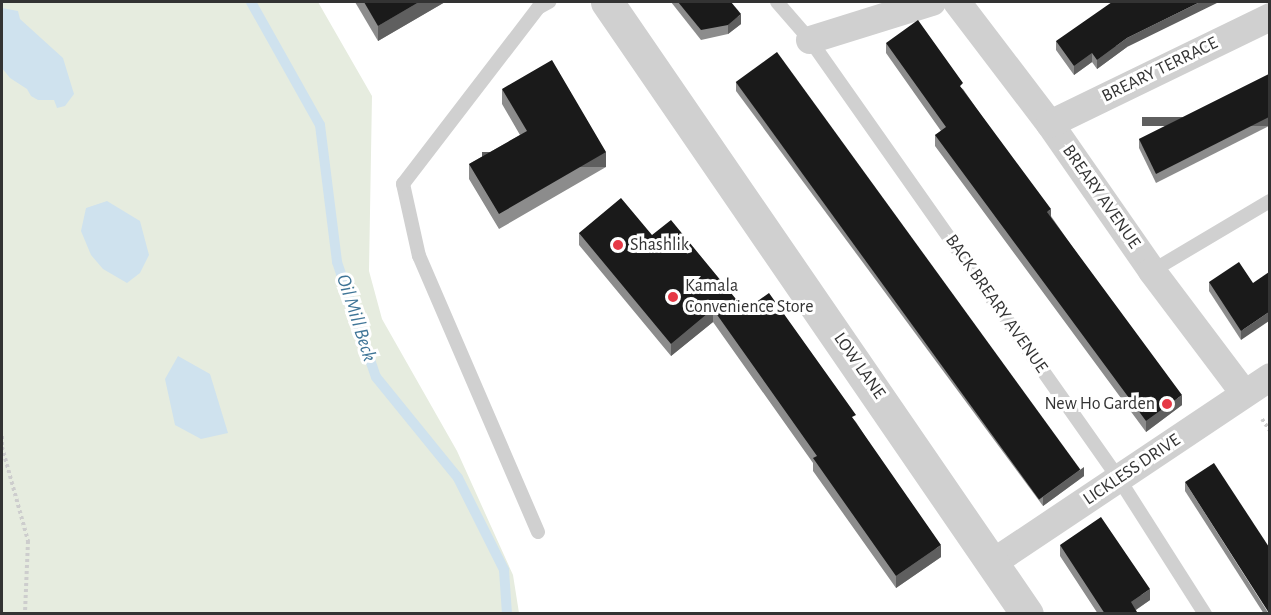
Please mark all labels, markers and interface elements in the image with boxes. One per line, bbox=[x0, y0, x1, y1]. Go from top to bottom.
street label: BREARY TERRACE bbox=[1098, 33, 1222, 107]
street label: BREARY AVENUE bbox=[1057, 141, 1145, 253]
street label: BACK BREARY AVENUE bbox=[940, 231, 1052, 377]
place label: Shashlik bbox=[630, 234, 689, 256]
marker: Shashlik bbox=[611, 238, 625, 252]
water label: Oil Mill Beck bbox=[331, 271, 381, 365]
place label: Kamala Convenience Store bbox=[685, 276, 813, 318]
marker: Kamala Convenience Store bbox=[666, 290, 680, 304]
street label: LOW LANE bbox=[828, 329, 890, 403]
place label: New Ho Garden bbox=[1044, 393, 1155, 415]
marker: New Ho Garden bbox=[1160, 397, 1174, 411]
street label: LICKLESS DRIVE bbox=[1079, 430, 1185, 510]

